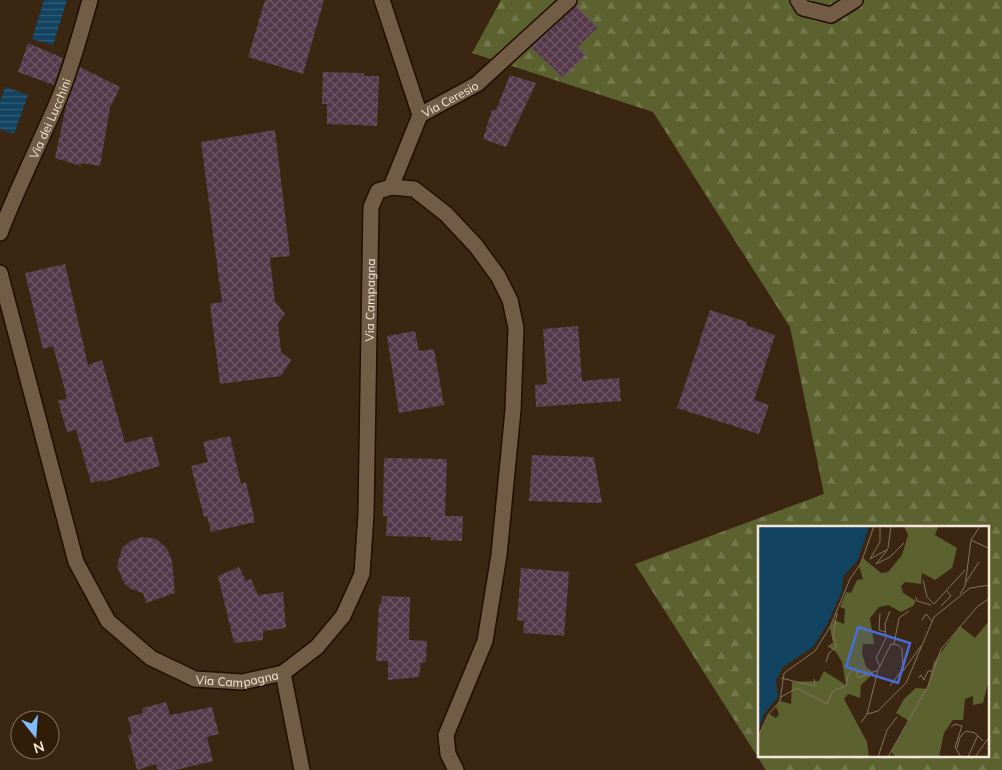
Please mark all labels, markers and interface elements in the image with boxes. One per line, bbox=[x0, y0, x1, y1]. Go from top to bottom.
street label: Via dei Lucchini bbox=[26, 76, 74, 161]
street label: Via Ceresio bbox=[419, 77, 481, 120]
street label: Via Campagna bbox=[361, 258, 378, 342]
inset map bbox=[758, 526, 990, 758]
street label: Via Campagna bbox=[195, 667, 280, 690]
north arrow bbox=[10, 710, 60, 760]
text: N bbox=[31, 737, 46, 758]

